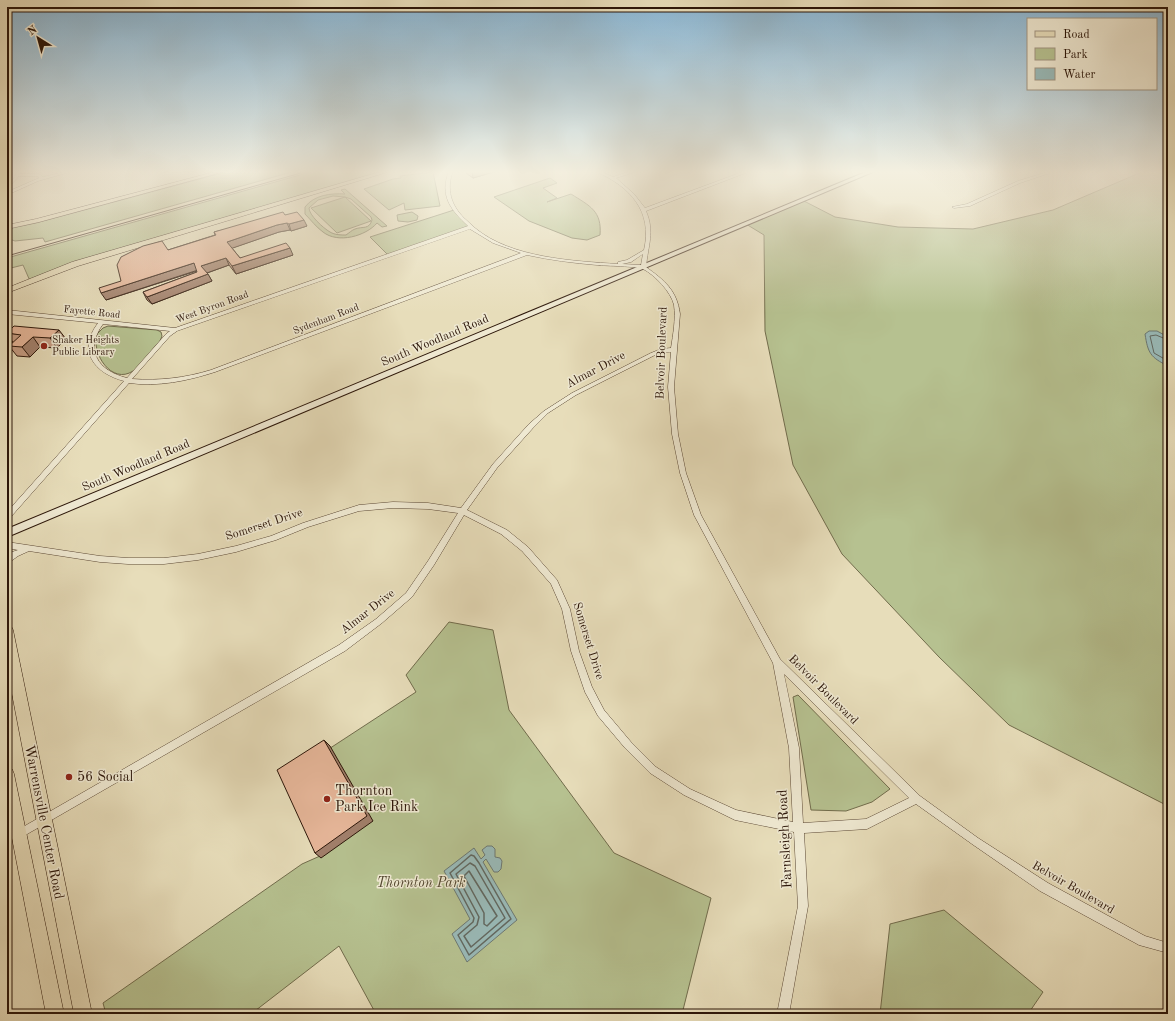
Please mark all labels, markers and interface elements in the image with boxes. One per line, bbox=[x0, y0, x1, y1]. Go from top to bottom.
north arrow bbox=[18, 18, 58, 58]
legend bbox=[1027, 18, 1157, 90]
text: N bbox=[26, 24, 40, 38]
text: Road bbox=[1063, 29, 1090, 41]
text: Park bbox=[1063, 49, 1088, 61]
text: Water bbox=[1063, 69, 1096, 81]
street label: West Byron Road bbox=[174, 289, 250, 325]
street label: Sydenham Road bbox=[292, 302, 360, 336]
street label: Fayette Road bbox=[63, 304, 121, 320]
street label: Belvoir Boulevard bbox=[654, 306, 670, 400]
street label: South Woodland Road bbox=[379, 313, 491, 369]
place label: Shaker Heights Public Library bbox=[52, 335, 119, 357]
marker: Shaker Heights Public Library bbox=[39, 341, 49, 351]
street label: Almar Drive bbox=[565, 349, 628, 391]
street label: South Woodland Road bbox=[80, 438, 192, 494]
street label: Somerset Drive bbox=[224, 507, 305, 543]
street label: Almar Drive bbox=[339, 587, 398, 637]
street label: Somerset Drive bbox=[570, 601, 606, 682]
street label: Belvoir Boulevard bbox=[786, 653, 860, 727]
street label: Warrensville Center Road bbox=[22, 744, 66, 900]
place label: 56 Social bbox=[77, 770, 134, 784]
marker: 56 Social bbox=[64, 772, 74, 782]
place label: Thornton Park Ice Rink bbox=[335, 784, 418, 814]
street label: Farnsleigh Road bbox=[775, 789, 795, 889]
marker: Thornton Park Ice Rink bbox=[322, 794, 332, 804]
street label: Belvoir Boulevard bbox=[1030, 860, 1116, 916]
park label: Thornton Park bbox=[376, 876, 466, 890]

